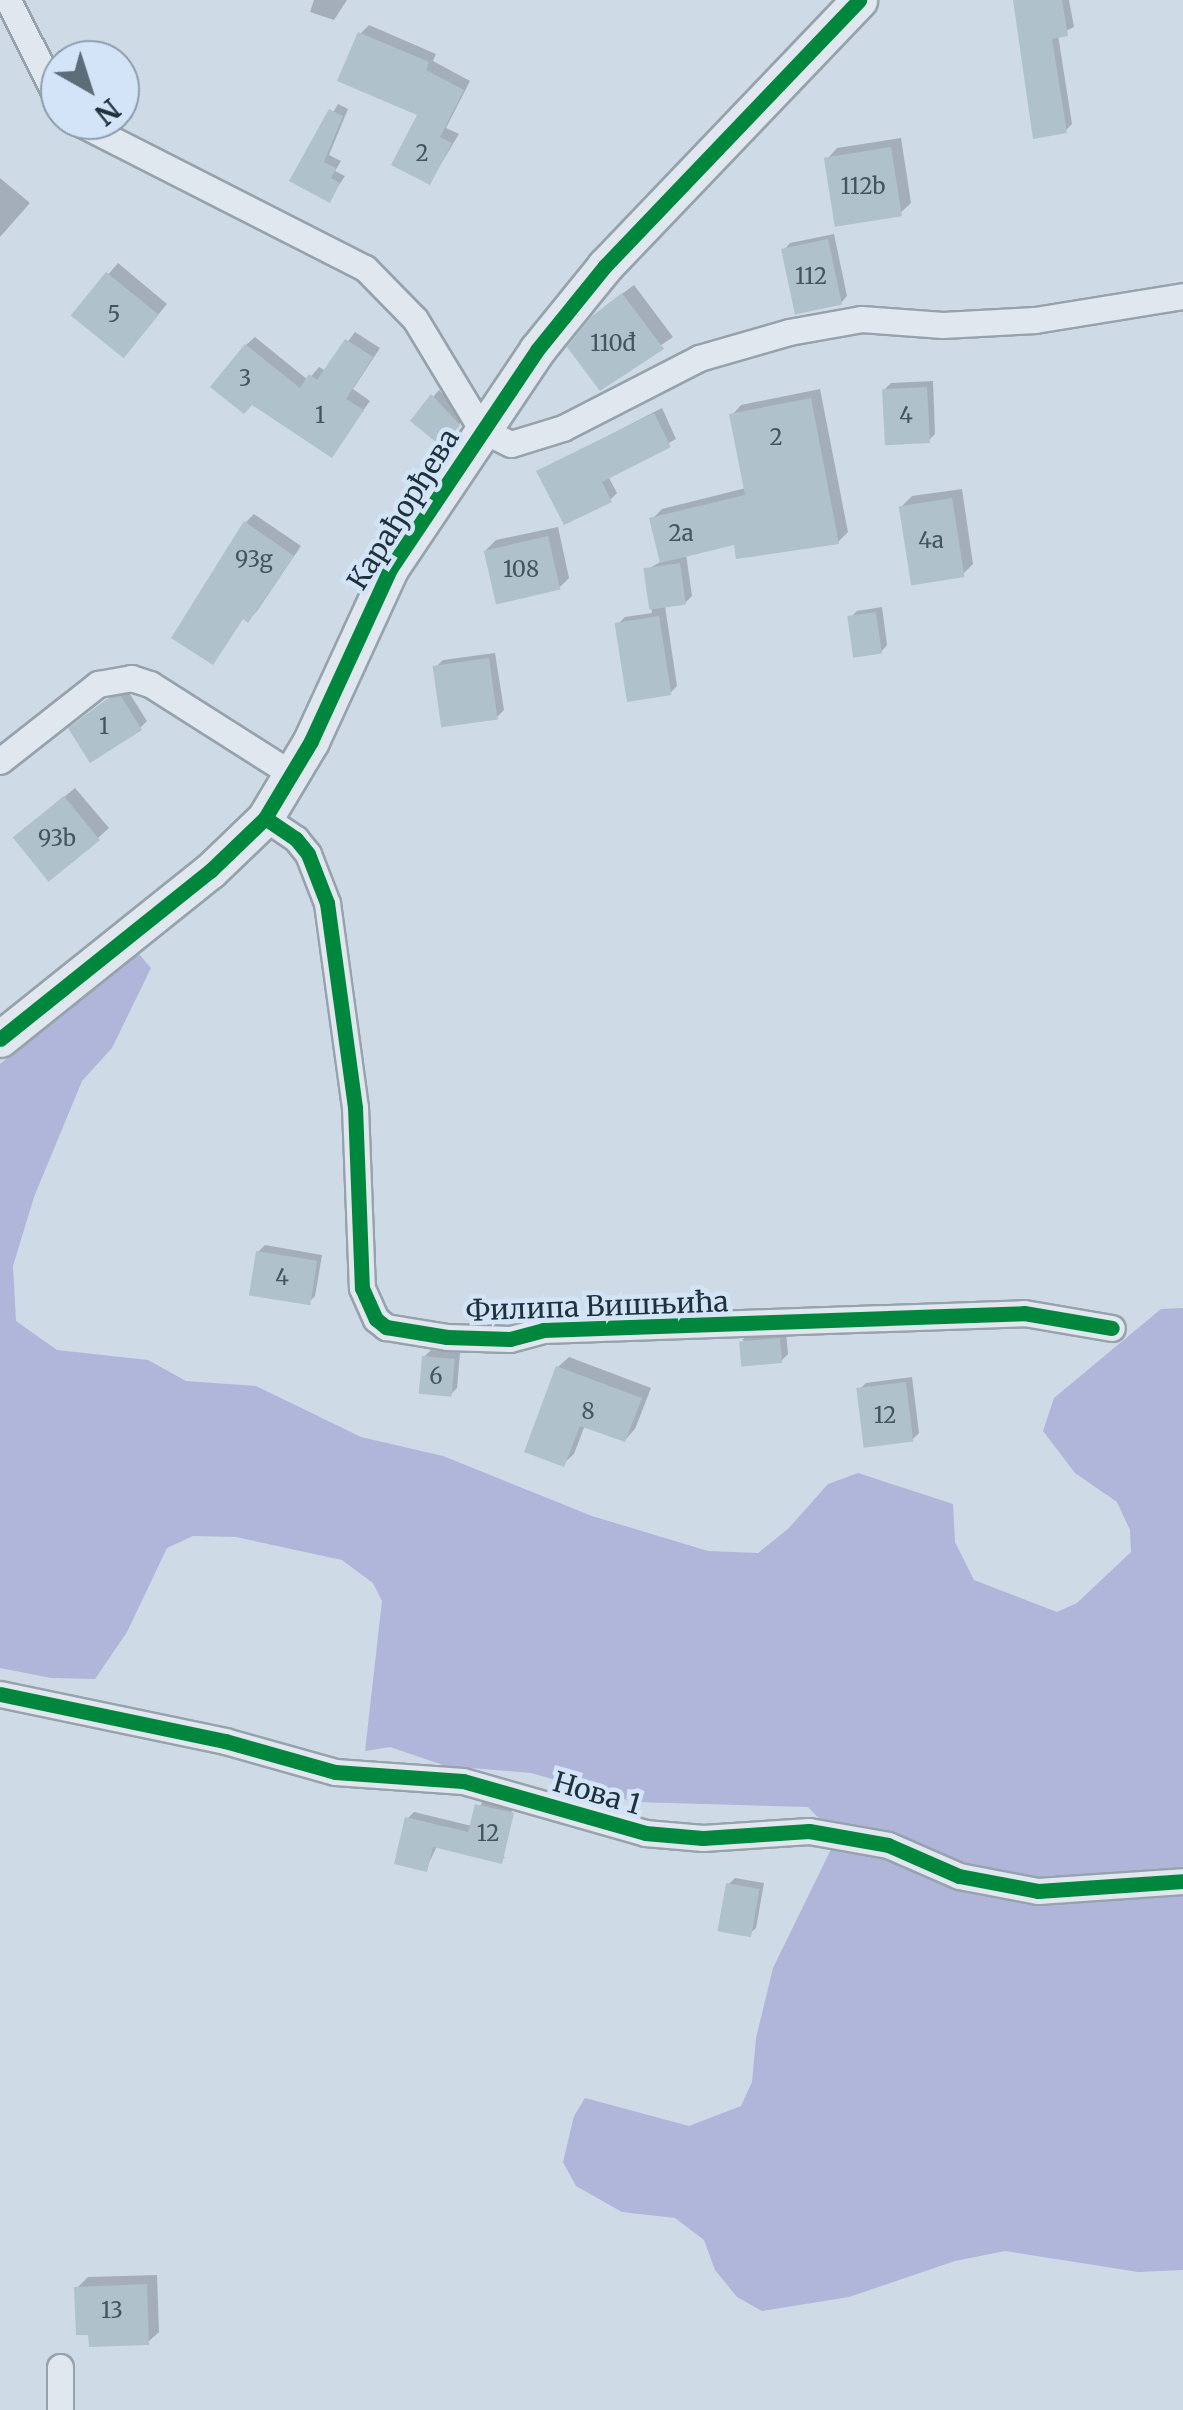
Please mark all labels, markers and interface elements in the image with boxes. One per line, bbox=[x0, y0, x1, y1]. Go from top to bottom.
north arrow bbox=[40, 40, 140, 140]
text: N bbox=[88, 91, 128, 133]
house number: 2 bbox=[415, 141, 429, 167]
house number: 112b bbox=[841, 174, 885, 200]
house number: 112 bbox=[795, 264, 827, 290]
house number: 5 bbox=[108, 302, 120, 328]
house number: 110đ bbox=[590, 331, 636, 357]
house number: 3 bbox=[239, 366, 251, 392]
house number: 1 bbox=[315, 403, 325, 429]
house number: 4 bbox=[899, 403, 913, 429]
street label: Карађорђева bbox=[340, 422, 466, 596]
house number: 2 bbox=[769, 425, 783, 451]
house number: 2a bbox=[668, 521, 694, 547]
house number: 4a bbox=[918, 528, 944, 554]
house number: 93g bbox=[235, 547, 273, 573]
house number: 108 bbox=[503, 557, 539, 583]
house number: 1 bbox=[99, 714, 109, 740]
house number: 93b bbox=[38, 826, 76, 852]
house number: 4 bbox=[275, 1265, 289, 1291]
street label: Филипа Вишњића bbox=[465, 1285, 729, 1327]
house number: 6 bbox=[429, 1364, 443, 1390]
house number: 8 bbox=[581, 1399, 595, 1425]
house number: 12 bbox=[874, 1403, 896, 1429]
street label: Нова 1 bbox=[549, 1765, 645, 1821]
house number: 12 bbox=[477, 1821, 499, 1847]
house number: 13 bbox=[101, 2298, 123, 2324]

